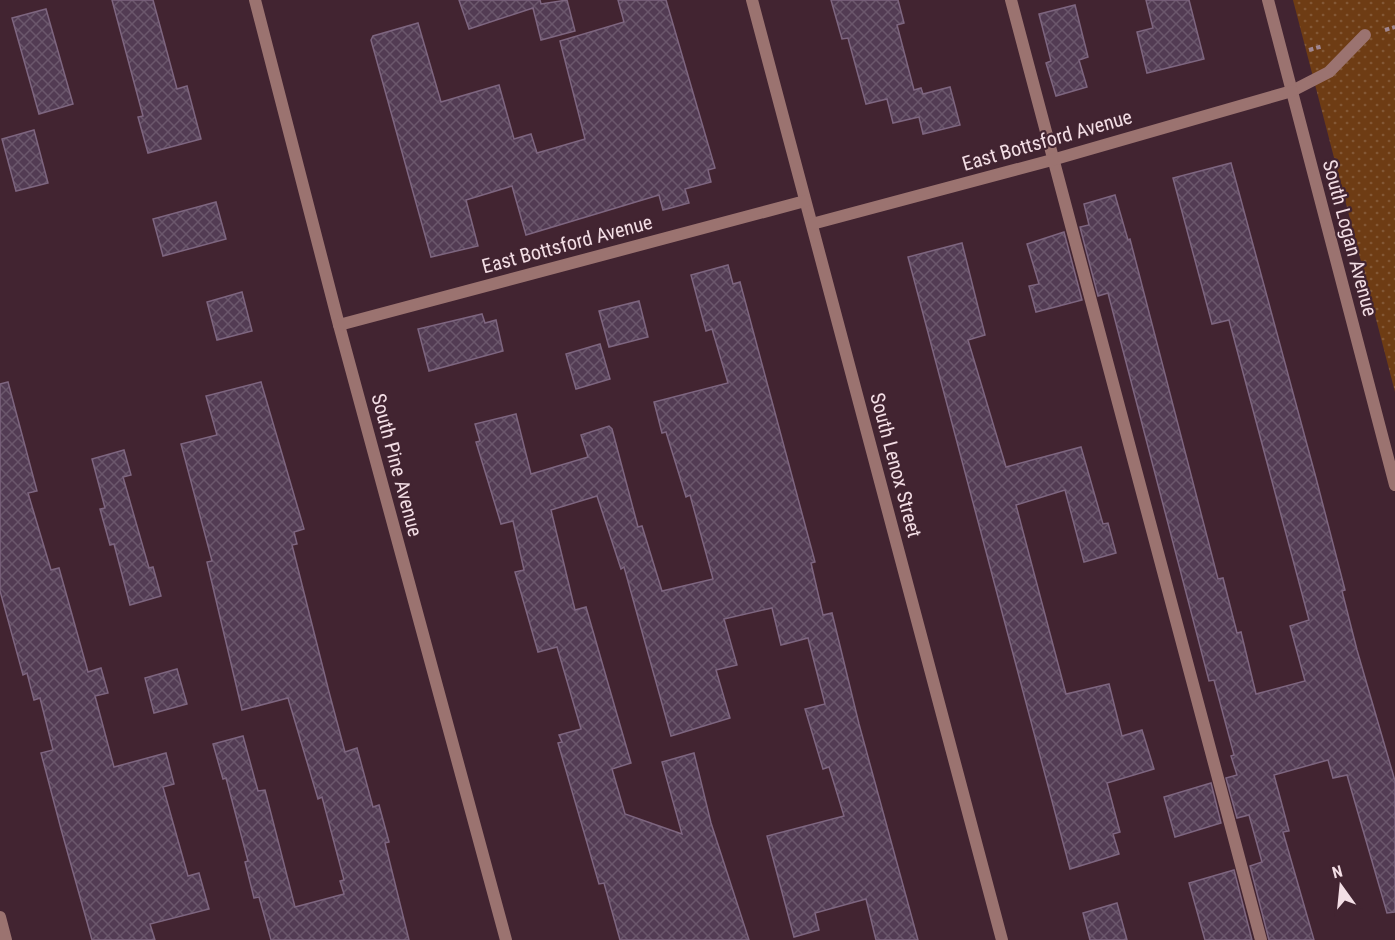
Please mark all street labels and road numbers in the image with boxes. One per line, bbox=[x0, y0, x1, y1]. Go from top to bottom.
street label: East Bottsford Avenue bbox=[959, 104, 1135, 176]
street label: South Logan Avenue bbox=[1318, 157, 1382, 319]
street label: East Bottsford Avenue bbox=[479, 210, 655, 278]
street label: South Lenox Street bbox=[865, 390, 927, 540]
street label: South Pine Avenue bbox=[366, 391, 428, 539]

